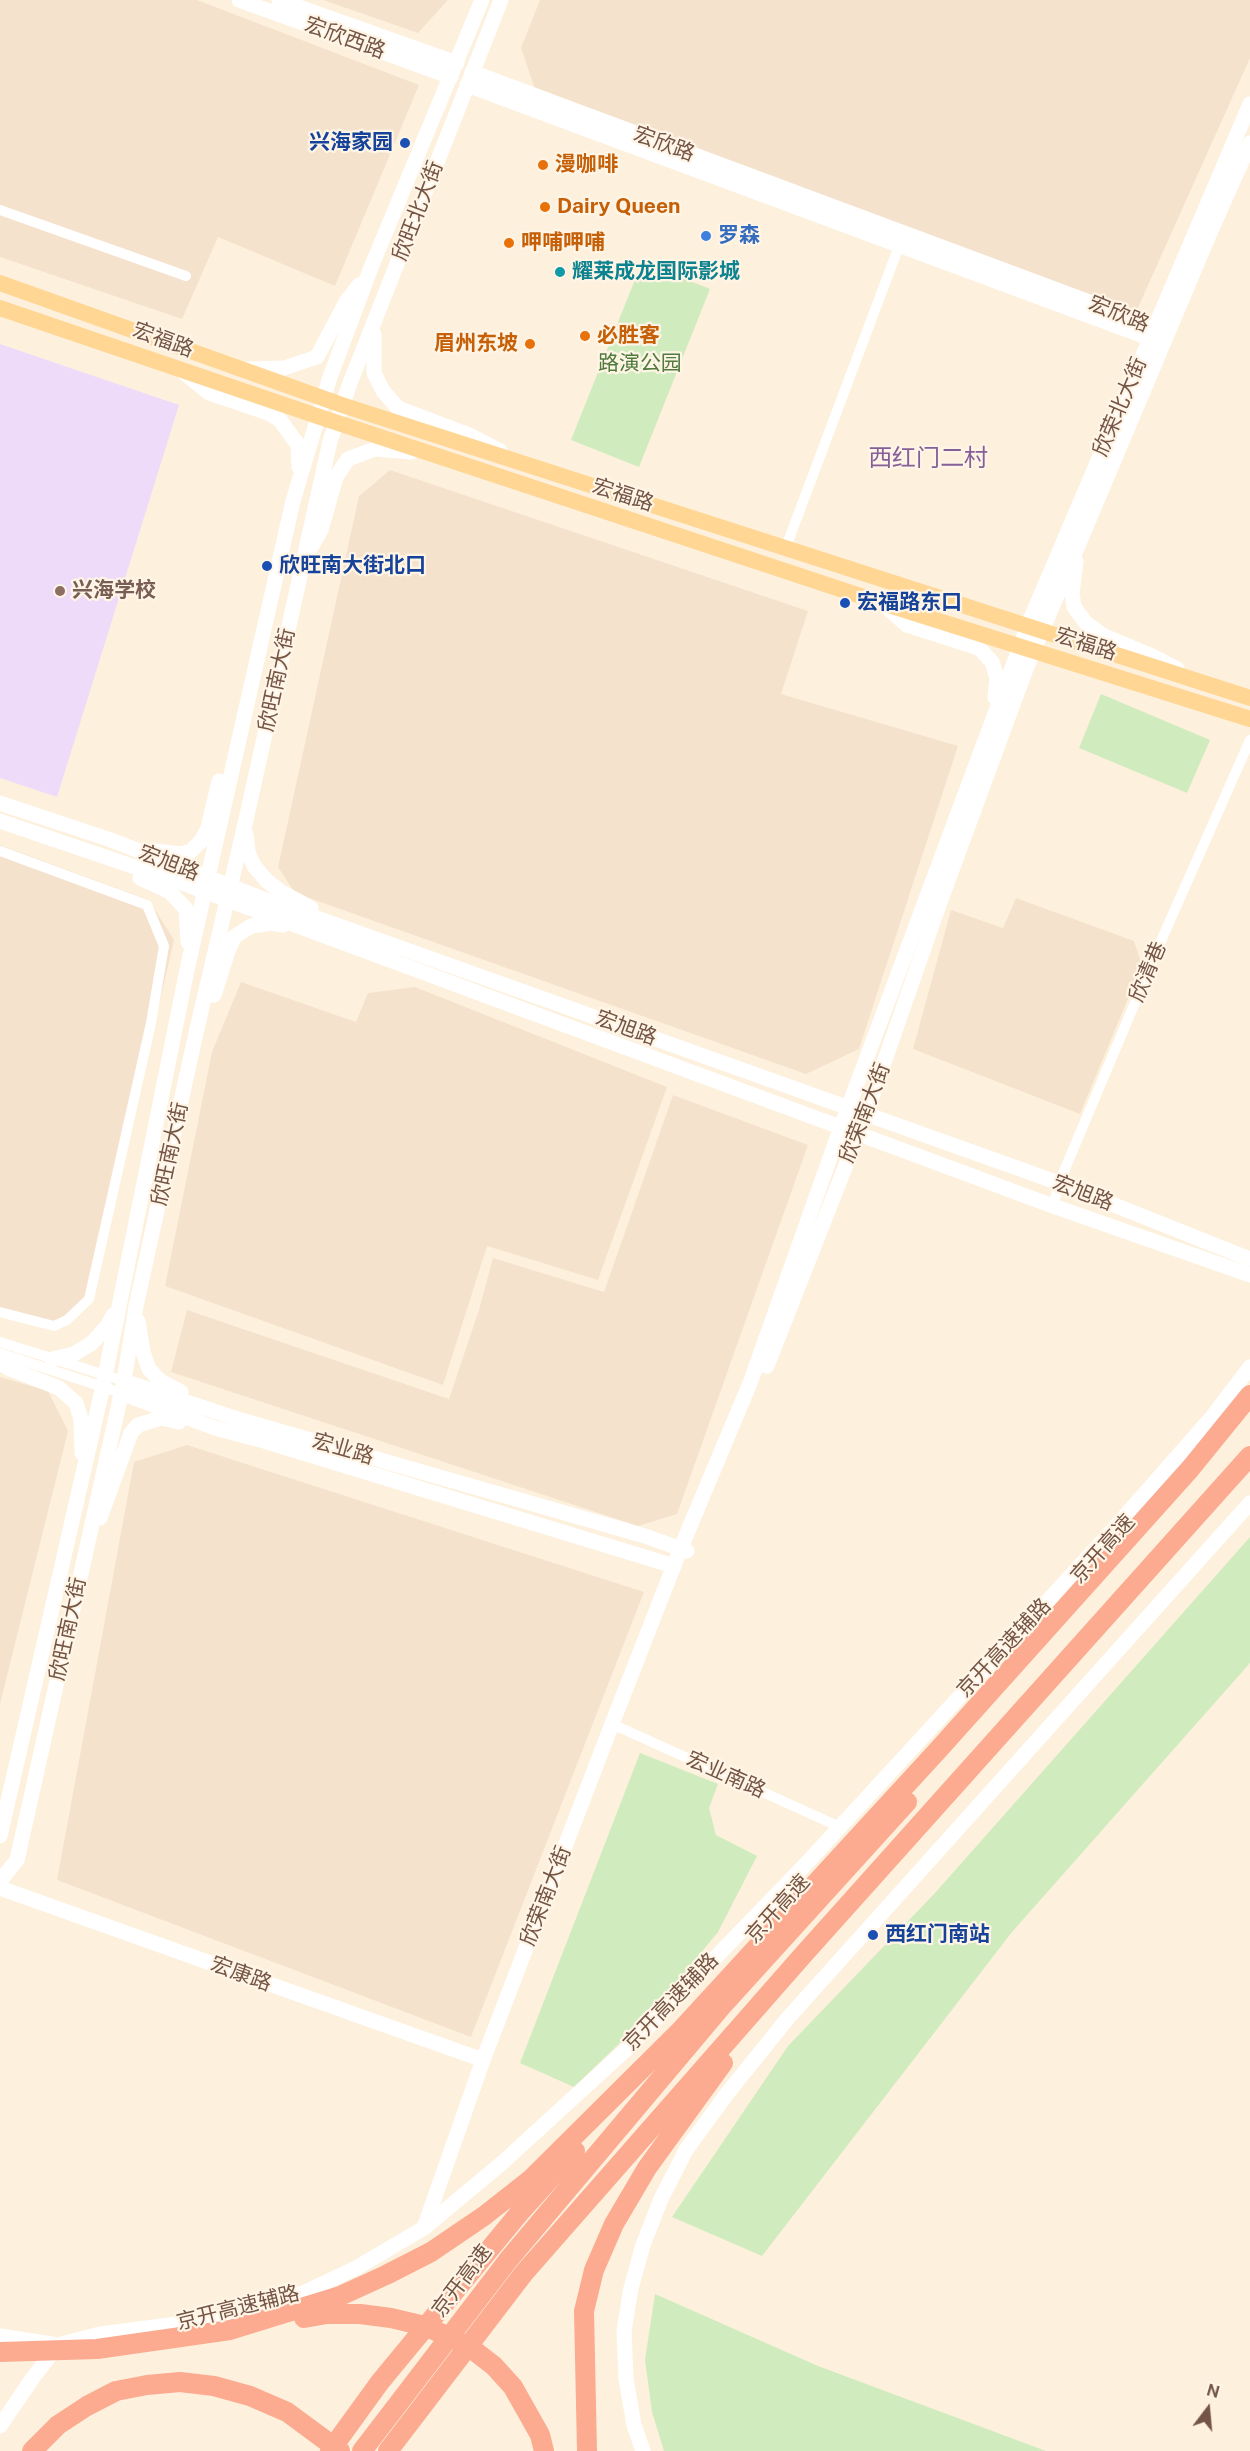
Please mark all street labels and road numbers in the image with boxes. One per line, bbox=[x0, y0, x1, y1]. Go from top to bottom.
street label: 宏欣西路 bbox=[301, 12, 389, 64]
street label: 宏欣路 bbox=[630, 121, 698, 167]
street label: 欣旺北大街 bbox=[387, 157, 449, 265]
street label: 宏欣路 bbox=[1085, 291, 1153, 337]
street label: 宏福路 bbox=[129, 317, 197, 363]
street label: 欣荣北大街 bbox=[1088, 354, 1152, 460]
street label: 宏福路 bbox=[589, 473, 657, 517]
street label: 宏福路 bbox=[1052, 622, 1120, 666]
street label: 欣旺南大街 bbox=[254, 626, 300, 734]
street label: 宏旭路 bbox=[135, 840, 203, 886]
street label: 欣清巷 bbox=[1124, 938, 1172, 1006]
street label: 宏旭路 bbox=[592, 1005, 660, 1051]
street label: 欣荣南大街 bbox=[834, 1059, 896, 1167]
street label: 欣旺南大街 bbox=[147, 1100, 193, 1208]
street label: 宏旭路 bbox=[1049, 1170, 1117, 1216]
street label: 宏业路 bbox=[309, 1428, 377, 1470]
street label: 京开高速 bbox=[1066, 1509, 1140, 1589]
street label: 欣旺南大街 bbox=[45, 1575, 91, 1683]
street label: 京开高速辅路 bbox=[952, 1593, 1056, 1703]
street label: 宏业南路 bbox=[683, 1746, 769, 1804]
street label: 欣荣南大街 bbox=[515, 1842, 577, 1950]
street label: 京开高速 bbox=[741, 1869, 815, 1949]
street label: 京开高速辅路 bbox=[618, 1948, 724, 2056]
street label: 宏康路 bbox=[207, 1951, 275, 1997]
street label: 京开高速 bbox=[427, 2240, 497, 2322]
street label: 京开高速辅路 bbox=[174, 2281, 302, 2335]

